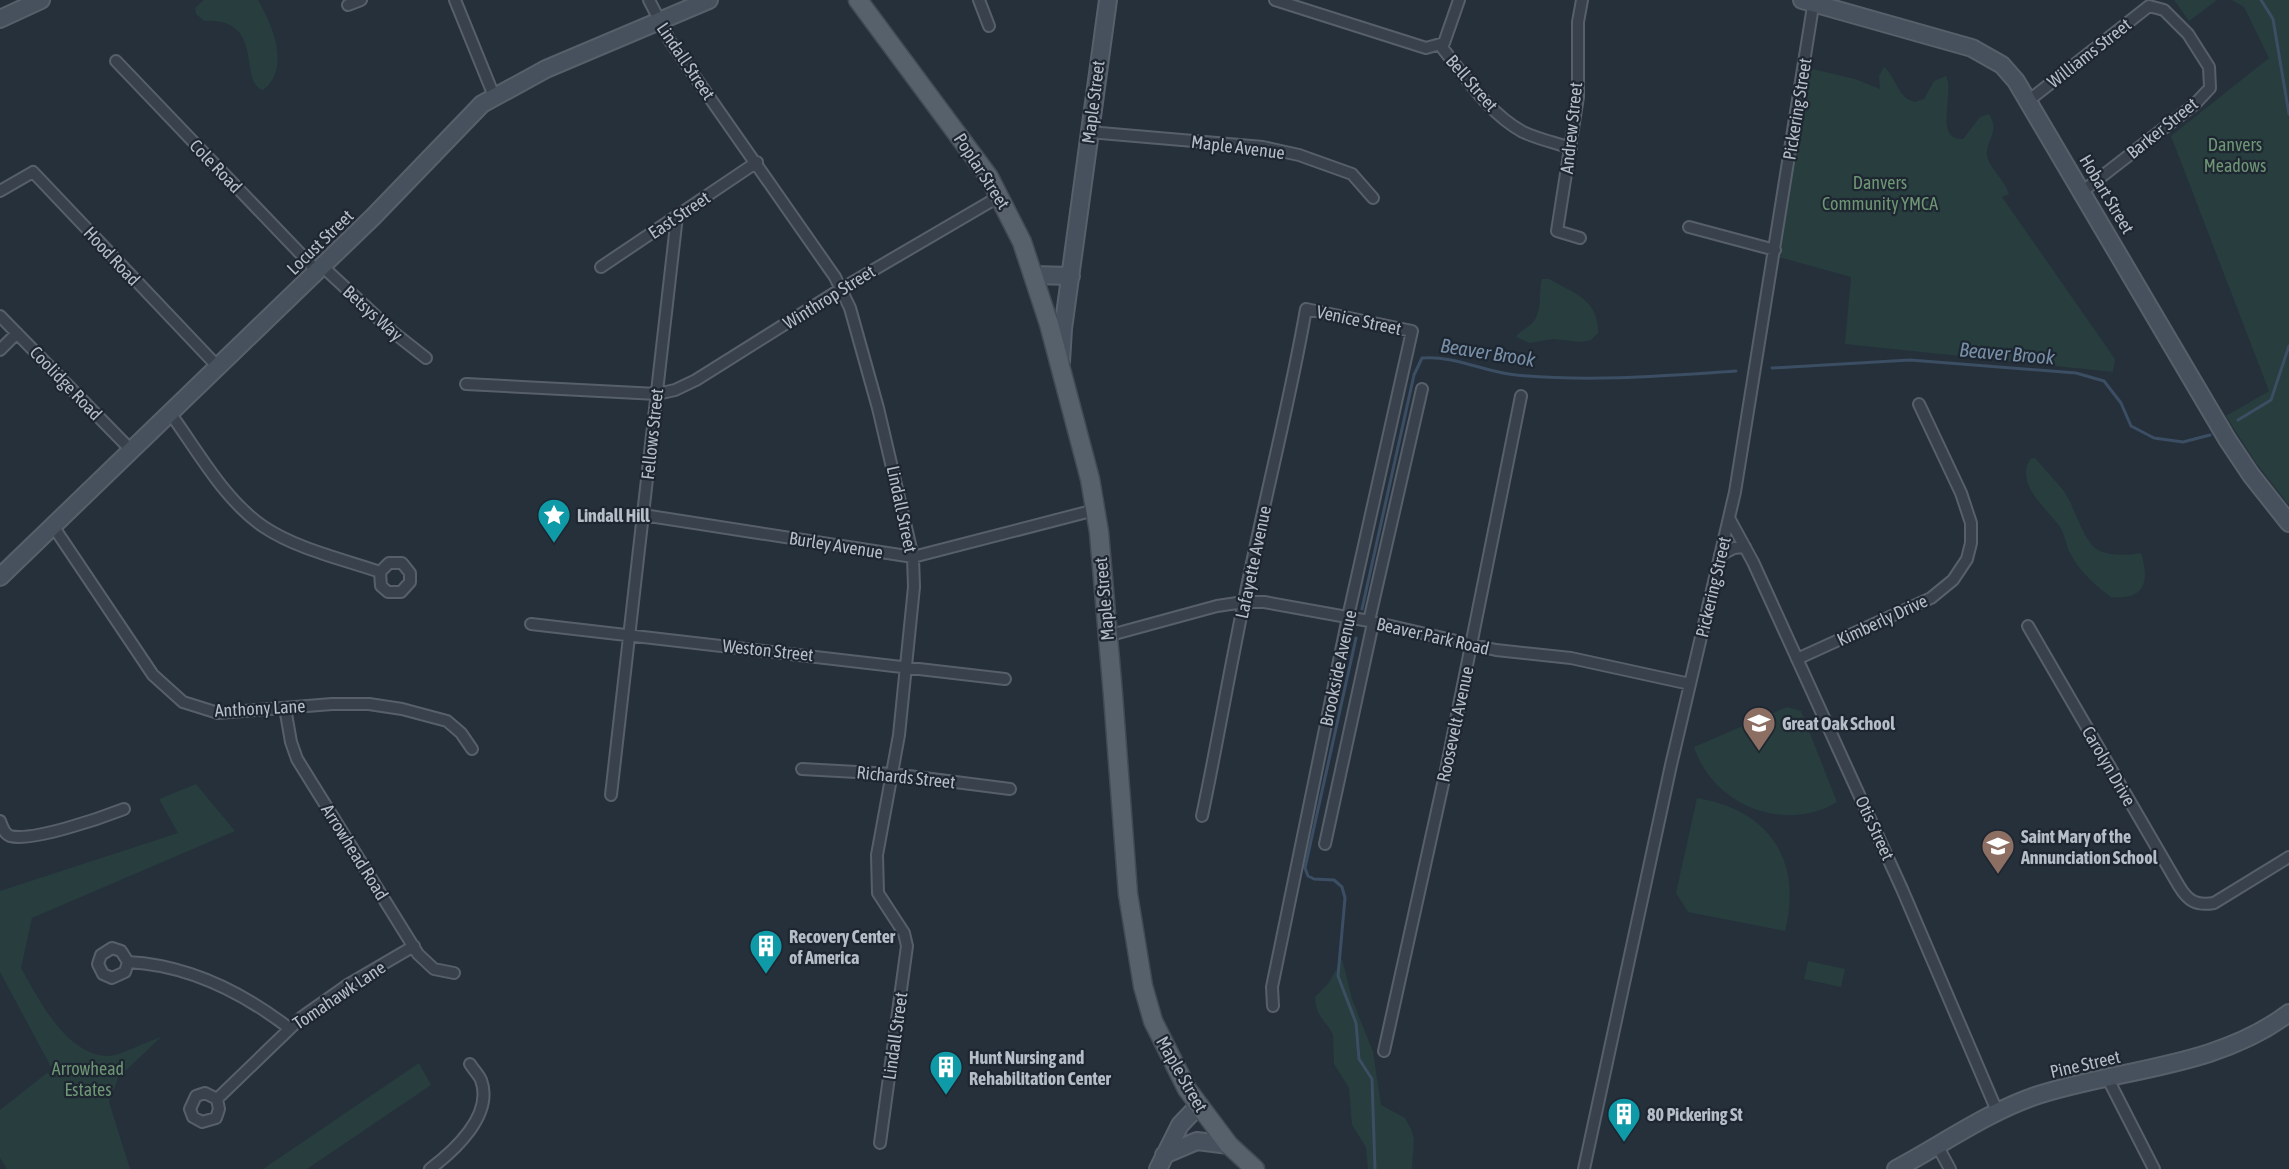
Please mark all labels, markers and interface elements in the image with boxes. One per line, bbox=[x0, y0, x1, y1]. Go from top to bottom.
street label: Williams Street bbox=[2043, 14, 2135, 92]
street label: Lindall Street bbox=[653, 19, 719, 103]
street label: Bell Street bbox=[1442, 50, 1502, 116]
street label: Pickering Street bbox=[1779, 57, 1815, 161]
street label: Maple Street bbox=[1077, 59, 1109, 145]
street label: Andrew Street bbox=[1556, 81, 1586, 175]
street label: Barker Street bbox=[2122, 93, 2202, 163]
street label: Poplar Street bbox=[950, 129, 1014, 213]
street label: Maple Avenue bbox=[1190, 131, 1286, 163]
park label: Danvers Meadows bbox=[2204, 134, 2266, 176]
street label: Cole Road bbox=[185, 135, 247, 197]
street label: Hobart Street bbox=[2075, 151, 2139, 237]
park label: Danvers Community YMCA bbox=[1822, 172, 1938, 214]
street label: East Street bbox=[644, 187, 714, 243]
street label: Locust Street bbox=[282, 205, 358, 279]
street label: Hood Road bbox=[80, 222, 144, 290]
street label: Winthrop Street bbox=[779, 261, 879, 333]
street label: Betsys Way bbox=[339, 281, 407, 345]
street label: Venice Street bbox=[1315, 301, 1403, 339]
water label: Beaver Brook bbox=[1439, 333, 1537, 371]
water label: Beaver Brook bbox=[1958, 337, 2056, 369]
street label: Coolidge Road bbox=[26, 342, 106, 424]
street label: Fellows Street bbox=[637, 387, 667, 481]
street label: Lindall Street bbox=[883, 464, 921, 554]
place icon: Lindall Hill bbox=[536, 497, 572, 544]
street label: Lafayette Avenue bbox=[1231, 504, 1275, 620]
place label: Lindall Hill bbox=[577, 505, 650, 526]
street label: Burley Avenue bbox=[788, 527, 884, 563]
street label: Pickering Street bbox=[1691, 535, 1735, 639]
street label: Maple Street bbox=[1090, 556, 1118, 642]
street label: Kimberly Drive bbox=[1833, 590, 1931, 650]
street label: Brookside Avenue bbox=[1315, 608, 1361, 728]
street label: Beaver Park Road bbox=[1375, 613, 1491, 659]
street label: Weston Street bbox=[722, 635, 814, 665]
street label: Roosevelt Avenue bbox=[1432, 664, 1478, 784]
street label: Anthony Lane bbox=[214, 695, 306, 721]
school or university icon: Great Oak School bbox=[1741, 705, 1777, 752]
place label: Great Oak School bbox=[1782, 713, 1895, 734]
street label: Carolyn Drive bbox=[2078, 722, 2140, 810]
street label: Richards Street bbox=[856, 761, 956, 793]
street label: Otis Street bbox=[1851, 793, 1899, 863]
street label: Arrowhead Road bbox=[317, 800, 393, 904]
place label: Saint Mary of the Annunciation School bbox=[2020, 826, 2158, 868]
school or university icon: Saint Mary of the Annunciation School bbox=[1980, 828, 2016, 875]
place label: Recovery Center of America bbox=[789, 926, 896, 968]
building icon: Recovery Center of America bbox=[748, 928, 784, 975]
street label: Tomahawk Lane bbox=[289, 956, 389, 1034]
street label: Lindall Street bbox=[878, 991, 912, 1081]
street label: Maple Street bbox=[1152, 1033, 1212, 1115]
street label: Pine Street bbox=[2048, 1046, 2122, 1082]
place label: Hunt Nursing and Rehabilitation Center bbox=[969, 1047, 1112, 1089]
building icon: Hunt Nursing and Rehabilitation Center bbox=[928, 1049, 964, 1096]
park label: Arrowhead Estates bbox=[52, 1058, 124, 1100]
building icon: 80 Pickering St bbox=[1606, 1096, 1642, 1143]
place label: 80 Pickering St bbox=[1647, 1104, 1744, 1125]

